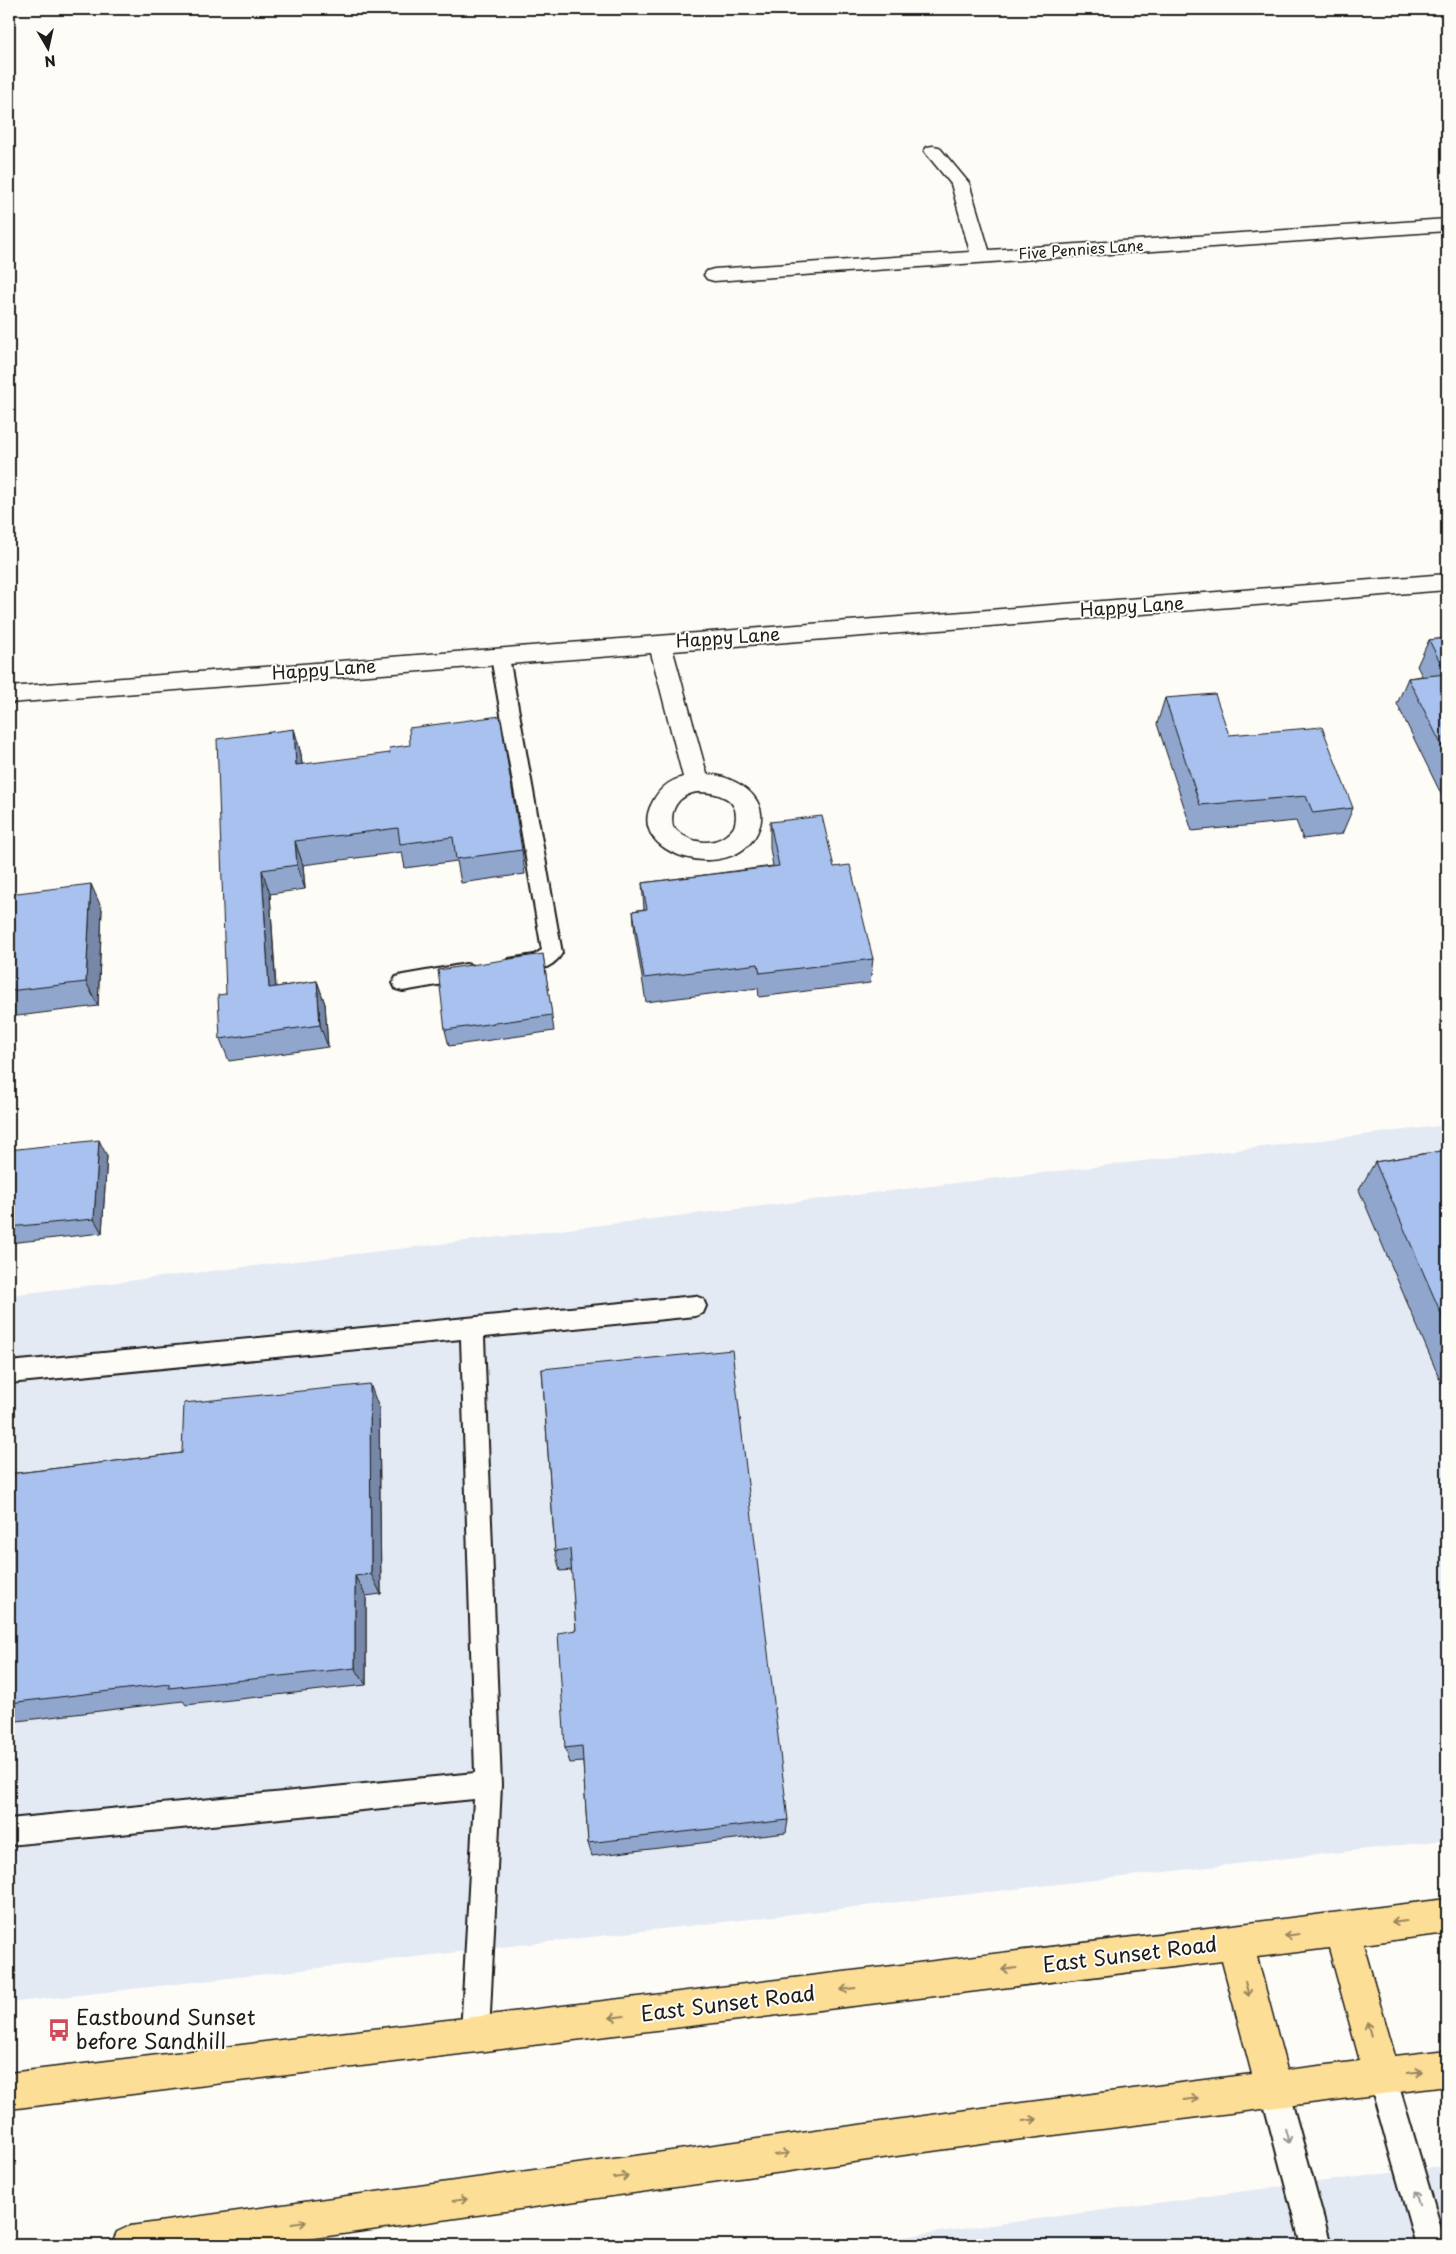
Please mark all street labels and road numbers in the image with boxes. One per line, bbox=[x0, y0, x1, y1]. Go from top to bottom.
street label: Five Pennies Lane bbox=[1018, 233, 1144, 264]
street label: Happy Lane bbox=[1079, 588, 1185, 623]
street label: Happy Lane bbox=[675, 619, 781, 654]
street label: Happy Lane bbox=[271, 651, 377, 686]
street label: East Sunset Road bbox=[1041, 1926, 1219, 1980]
street label: East Sunset Road bbox=[639, 1975, 817, 2029]

